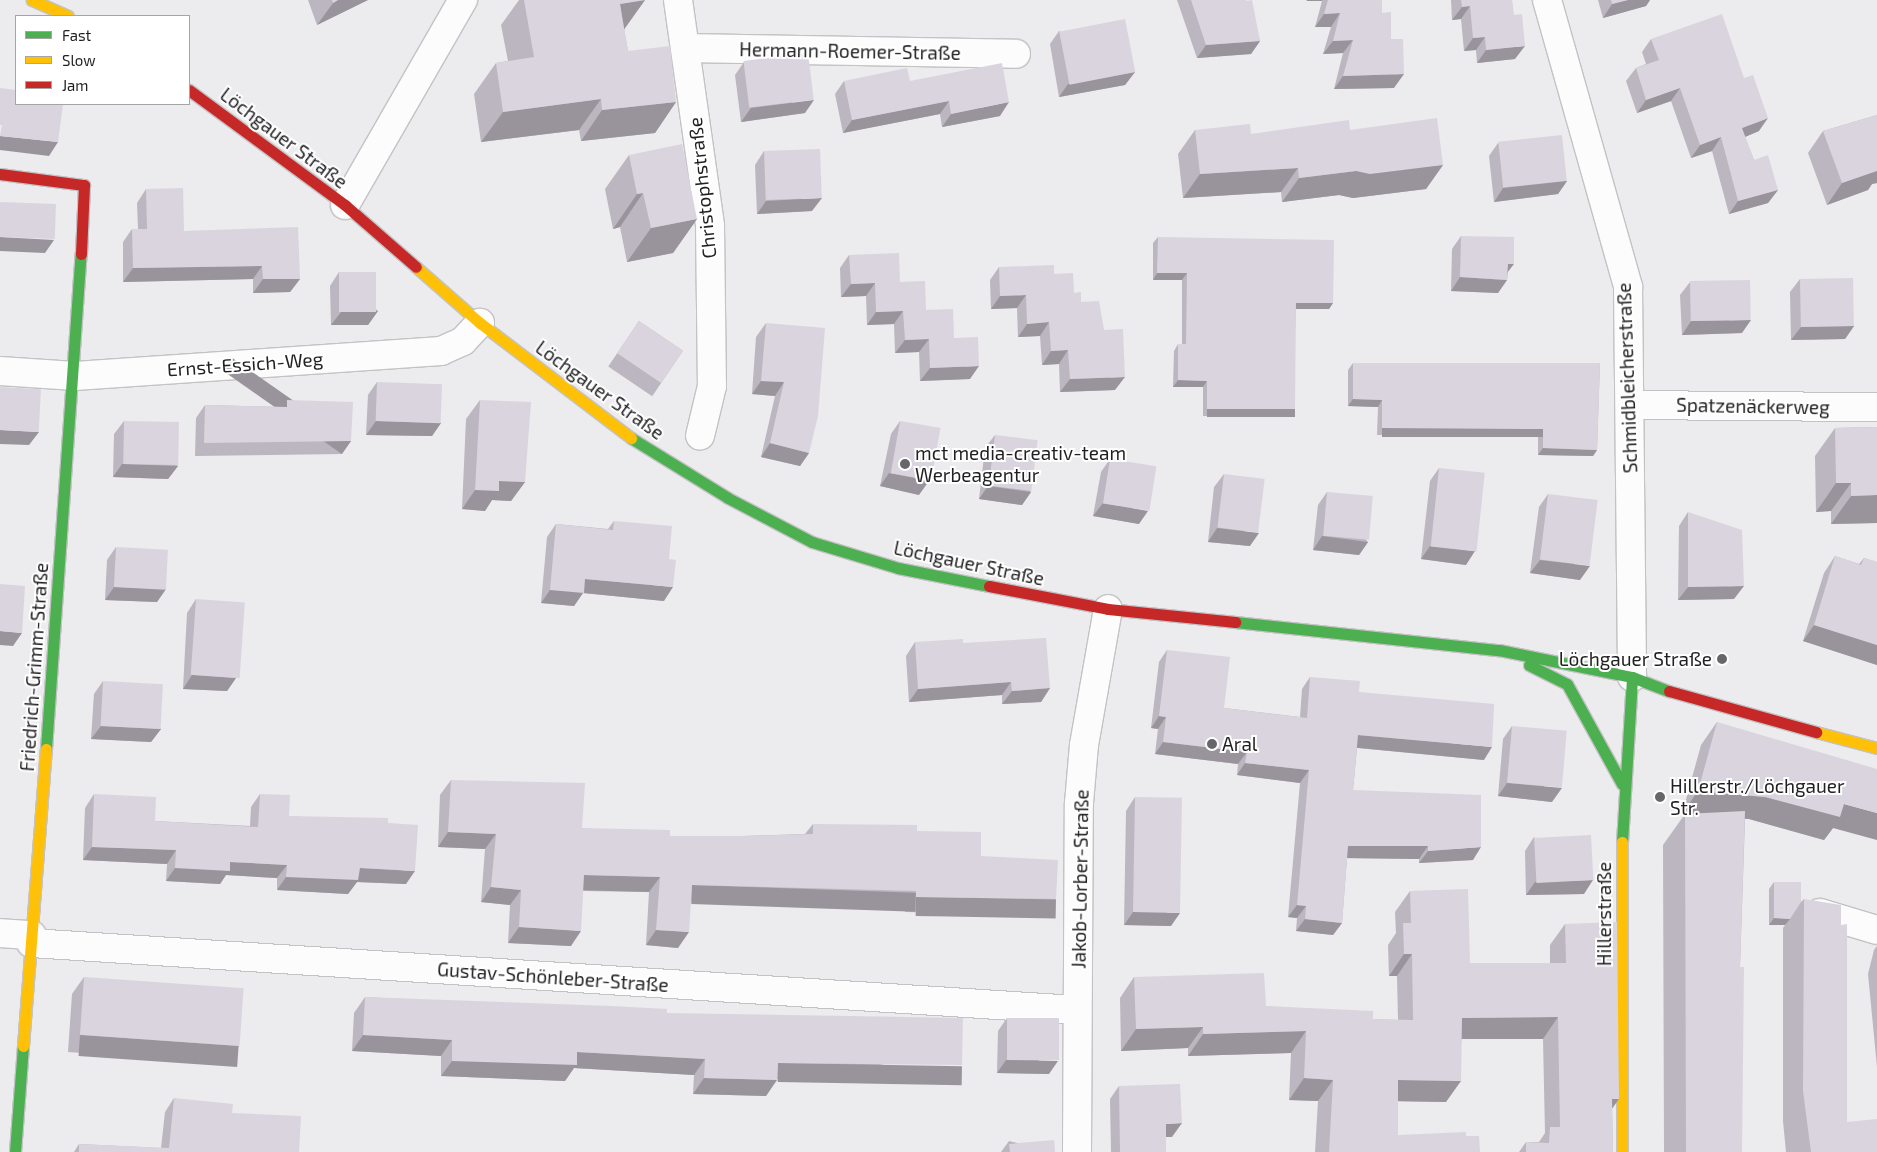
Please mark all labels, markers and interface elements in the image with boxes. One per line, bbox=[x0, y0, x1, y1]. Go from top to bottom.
legend bbox=[15, 15, 190, 105]
text: Fast bbox=[62, 26, 91, 44]
street label: Hermann-Roemer-Straße bbox=[739, 38, 961, 64]
text: Slow bbox=[62, 51, 96, 69]
text: Jam bbox=[62, 76, 88, 94]
street label: Löchgauer Straße bbox=[216, 83, 352, 193]
street label: Christophstraße bbox=[683, 116, 721, 260]
street label: Schmidbleicherstraße bbox=[1612, 282, 1642, 474]
street label: Löchgauer Straße bbox=[531, 336, 669, 444]
street label: Ernst-Essich-Weg bbox=[166, 347, 324, 381]
street label: Spatzenäckerweg bbox=[1676, 393, 1830, 419]
place label: mct media-creativ-team Werbeagentur bbox=[915, 442, 1126, 486]
marker: mct media-creativ-team Werbeagentur bbox=[899, 458, 911, 470]
street label: Löchgauer Straße bbox=[892, 536, 1046, 590]
street label: Friedrich-Grimm-Straße bbox=[15, 562, 53, 772]
place label: Löchgauer Straße bbox=[1558, 648, 1712, 670]
marker: Löchgauer Straße bbox=[1716, 653, 1728, 665]
place label: Aral bbox=[1222, 733, 1258, 755]
marker: Aral bbox=[1206, 738, 1218, 750]
place label: Hillerstr./Löchgauer Str. bbox=[1670, 775, 1845, 819]
street label: Jakob-Lorber-Straße bbox=[1067, 789, 1093, 969]
marker: Hillerstr./Löchgauer Str. bbox=[1654, 791, 1666, 803]
street label: Hillerstraße bbox=[1593, 862, 1615, 966]
street label: Gustav-Schönleber-Straße bbox=[436, 958, 670, 996]

